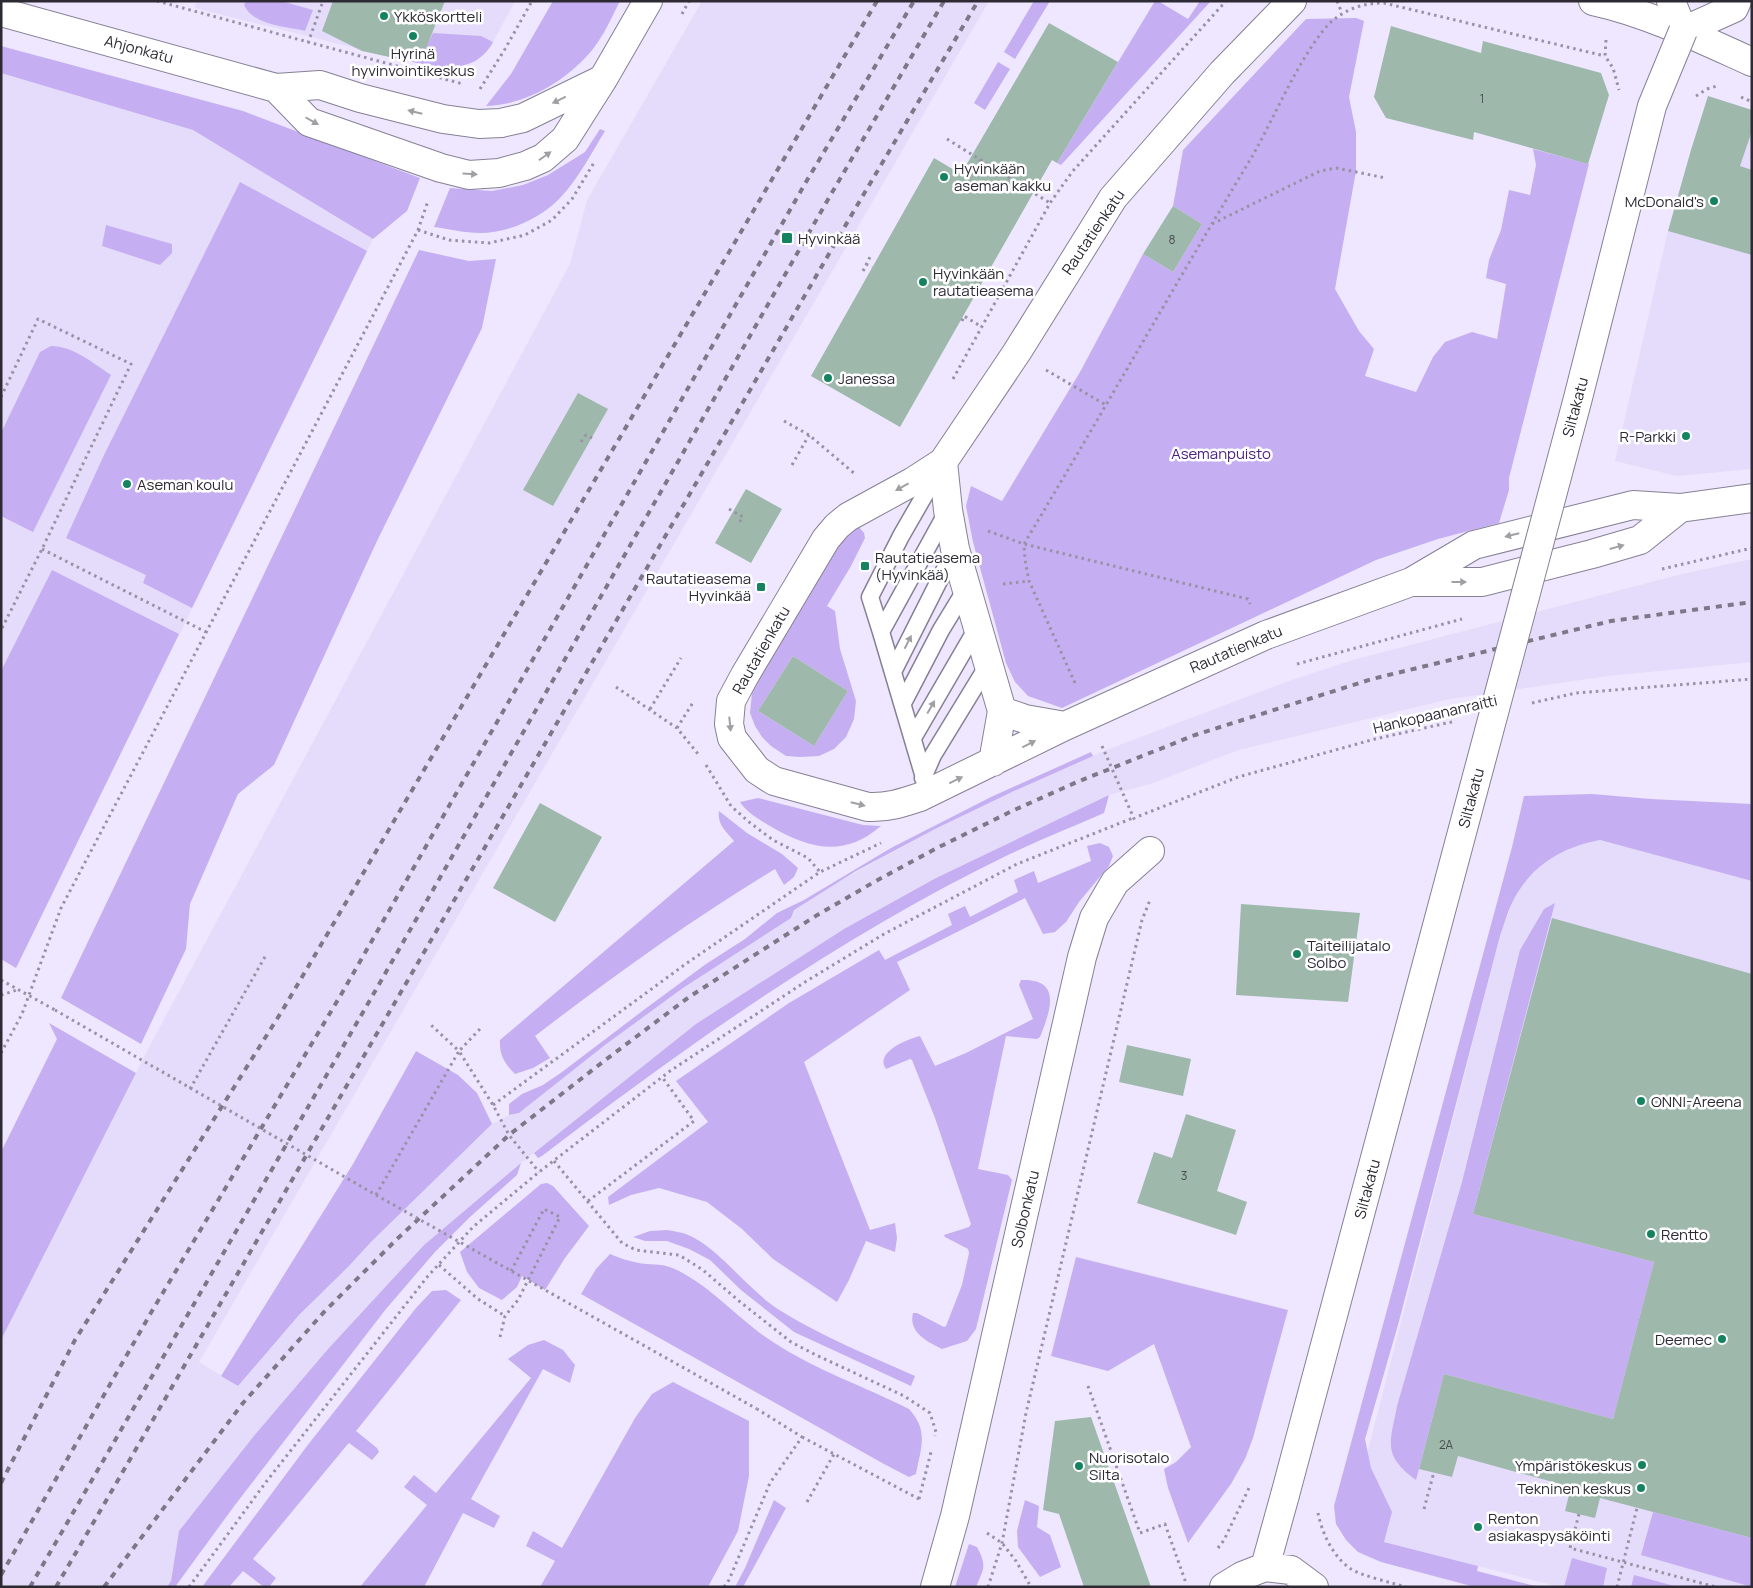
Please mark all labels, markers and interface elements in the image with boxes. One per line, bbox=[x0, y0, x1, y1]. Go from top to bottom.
place label: Ykköskortteli bbox=[394, 6, 482, 27]
marker: Ykköskortteli bbox=[378, 10, 390, 22]
street label: Ahjonkatu bbox=[102, 30, 176, 68]
marker: Hyrinä hyvinvointikeskus bbox=[407, 30, 419, 42]
place label: Hyrinä hyvinvointikeskus bbox=[351, 43, 475, 81]
house number: 1 bbox=[1480, 90, 1484, 107]
one-way arrow bbox=[552, 97, 566, 105]
one-way arrow bbox=[407, 108, 422, 116]
one-way arrow bbox=[305, 117, 318, 126]
one-way arrow bbox=[538, 151, 551, 161]
place label: Hyvinkään aseman kakku bbox=[954, 158, 1051, 196]
one-way arrow bbox=[462, 170, 478, 178]
marker: Hyvinkään aseman kakku bbox=[938, 171, 950, 183]
street label: Rautatienkatu bbox=[1057, 185, 1129, 279]
place label: McDonald's bbox=[1625, 191, 1704, 212]
marker: McDonald's bbox=[1708, 195, 1720, 207]
place label: Hyvinkää bbox=[798, 228, 860, 249]
marker: Hyvinkää bbox=[780, 231, 794, 245]
house number: 8 bbox=[1169, 231, 1176, 248]
place label: Hyvinkään rautatieasema bbox=[933, 263, 1034, 301]
marker: Hyvinkään rautatieasema bbox=[917, 276, 929, 288]
place label: Janessa bbox=[838, 368, 895, 389]
marker: Janessa bbox=[822, 372, 834, 384]
street label: Siltakatu bbox=[1557, 375, 1593, 439]
place label: R-Parkki bbox=[1619, 426, 1676, 447]
marker: R-Parkki bbox=[1680, 430, 1692, 442]
park label: Asemanpuisto bbox=[1171, 443, 1271, 464]
place label: Aseman koulu bbox=[137, 474, 233, 495]
marker: Aseman koulu bbox=[121, 478, 133, 490]
one-way arrow bbox=[895, 483, 908, 492]
one-way arrow bbox=[1505, 531, 1520, 539]
one-way arrow bbox=[1610, 542, 1625, 550]
place label: Rautatieasema (Hyvinkää) bbox=[875, 547, 980, 585]
marker: Rautatieasema (Hyvinkää) bbox=[859, 560, 871, 572]
place label: Rautatieasema Hyvinkää bbox=[646, 568, 751, 606]
one-way arrow bbox=[1452, 578, 1468, 586]
marker: Rautatieasema Hyvinkää bbox=[755, 581, 767, 593]
street label: Rautatienkatu bbox=[727, 602, 795, 698]
street label: Rautatienkatu bbox=[1186, 620, 1286, 678]
one-way arrow bbox=[904, 635, 912, 649]
street label: Hankopaananraitti bbox=[1371, 689, 1499, 739]
one-way arrow bbox=[927, 699, 935, 714]
one-way arrow bbox=[726, 716, 734, 732]
one-way arrow bbox=[1022, 740, 1036, 748]
street label: Siltakatu bbox=[1453, 766, 1489, 830]
one-way arrow bbox=[949, 776, 963, 784]
one-way arrow bbox=[850, 800, 865, 808]
place label: Taiteilijatalo Solbo bbox=[1307, 935, 1391, 973]
marker: Taiteilijatalo Solbo bbox=[1291, 948, 1303, 960]
place label: ONNI-Areena bbox=[1651, 1091, 1742, 1112]
marker: ONNI-Areena bbox=[1635, 1095, 1647, 1107]
street label: Siltakatu bbox=[1349, 1157, 1385, 1221]
house number: 3 bbox=[1181, 1167, 1187, 1184]
street label: Solbonkatu bbox=[1006, 1168, 1044, 1250]
place label: Rentto bbox=[1661, 1224, 1708, 1245]
marker: Rentto bbox=[1645, 1228, 1657, 1240]
place label: Deemec bbox=[1655, 1329, 1712, 1350]
marker: Deemec bbox=[1716, 1333, 1728, 1345]
house number: 2A bbox=[1439, 1436, 1453, 1453]
place label: Nuorisotalo Silta bbox=[1089, 1447, 1170, 1485]
place label: Ympäristökeskus bbox=[1515, 1455, 1632, 1476]
marker: Ympäristökeskus bbox=[1636, 1459, 1648, 1471]
marker: Nuorisotalo Silta bbox=[1073, 1460, 1085, 1472]
place label: Tekninen keskus bbox=[1517, 1478, 1631, 1499]
marker: Tekninen keskus bbox=[1635, 1482, 1647, 1494]
place label: Renton asiakaspysäköinti bbox=[1488, 1508, 1610, 1546]
marker: Renton asiakaspysäköinti bbox=[1472, 1521, 1484, 1533]

